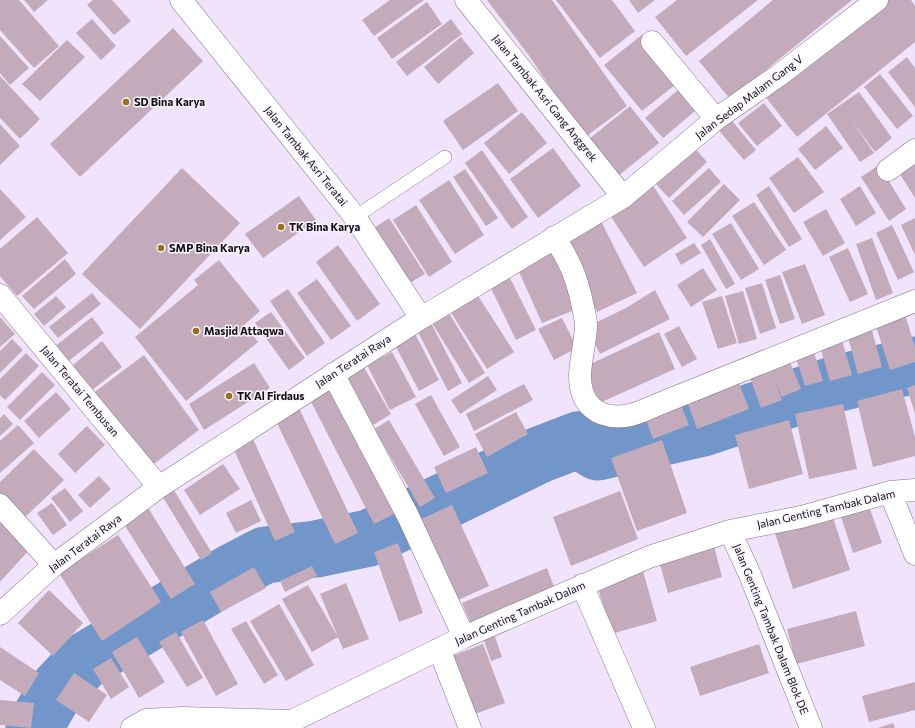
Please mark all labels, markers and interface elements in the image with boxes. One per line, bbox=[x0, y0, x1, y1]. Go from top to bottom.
street label: Jalan Tambak Asri Gang Anggrek bbox=[489, 32, 601, 164]
street label: Jalan Sedap Malam Gang V bbox=[692, 52, 806, 142]
place label: SD Bina Karya bbox=[134, 95, 205, 108]
marker: SD Bina Karya bbox=[121, 97, 131, 107]
street label: Jalan Tambak Asri Teratai bbox=[261, 103, 351, 209]
place label: TK Bina Karya bbox=[289, 220, 360, 233]
marker: TK Bina Karya bbox=[276, 222, 286, 232]
place label: SMP Bina Karya bbox=[169, 241, 250, 254]
marker: SMP Bina Karya bbox=[156, 243, 166, 253]
place label: Masjid Attaqwa bbox=[204, 324, 284, 337]
marker: Masjid Attaqwa bbox=[191, 326, 201, 336]
street label: Jalan Teratai Raya bbox=[313, 331, 393, 391]
street label: Jalan Teratai Tembusan bbox=[38, 343, 122, 439]
place label: TK Al Firdaus bbox=[237, 389, 304, 402]
marker: TK Al Firdaus bbox=[224, 391, 234, 401]
street label: Jalan Genting Tambak Dalam bbox=[755, 486, 897, 532]
street label: Jalan Teratai Raya bbox=[46, 511, 124, 575]
street label: Jalan Genting Tambak Dalam Blok DE bbox=[730, 542, 812, 716]
street label: Jalan Genting Tambak Dalam bbox=[452, 578, 588, 648]

